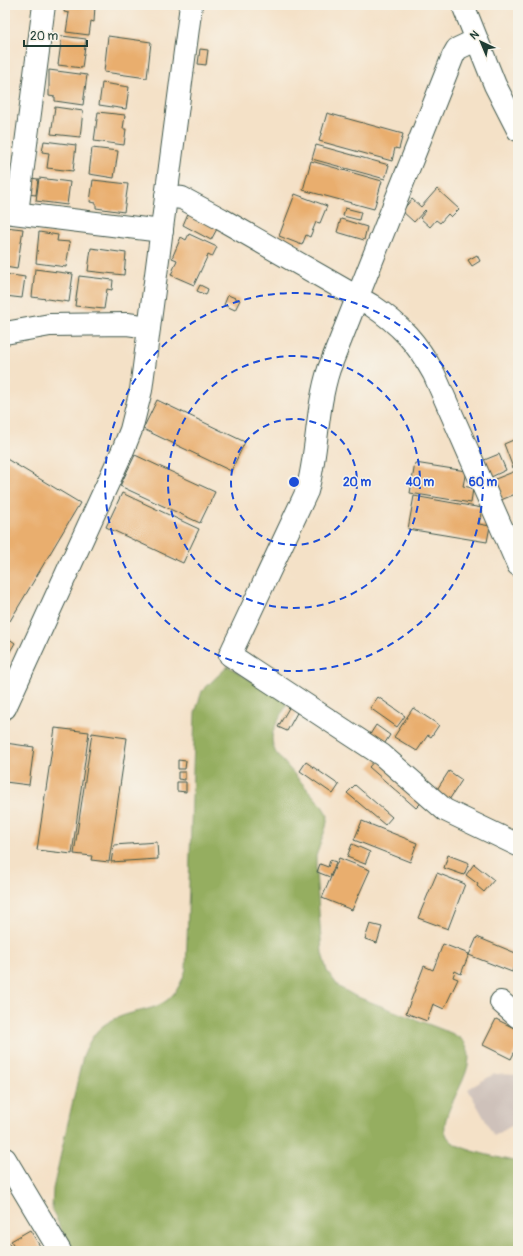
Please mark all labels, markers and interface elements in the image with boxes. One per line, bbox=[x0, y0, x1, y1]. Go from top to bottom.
scale bar bbox=[24, 22, 87, 48]
north arrow bbox=[461, 22, 501, 62]
text: N bbox=[467, 28, 482, 42]
text: 20 m bbox=[30, 29, 59, 44]
centre of rings bbox=[287, 475, 301, 489]
text: 20 m bbox=[343, 475, 371, 490]
text: 40 m bbox=[405, 475, 435, 490]
text: 60 m bbox=[469, 475, 498, 490]

